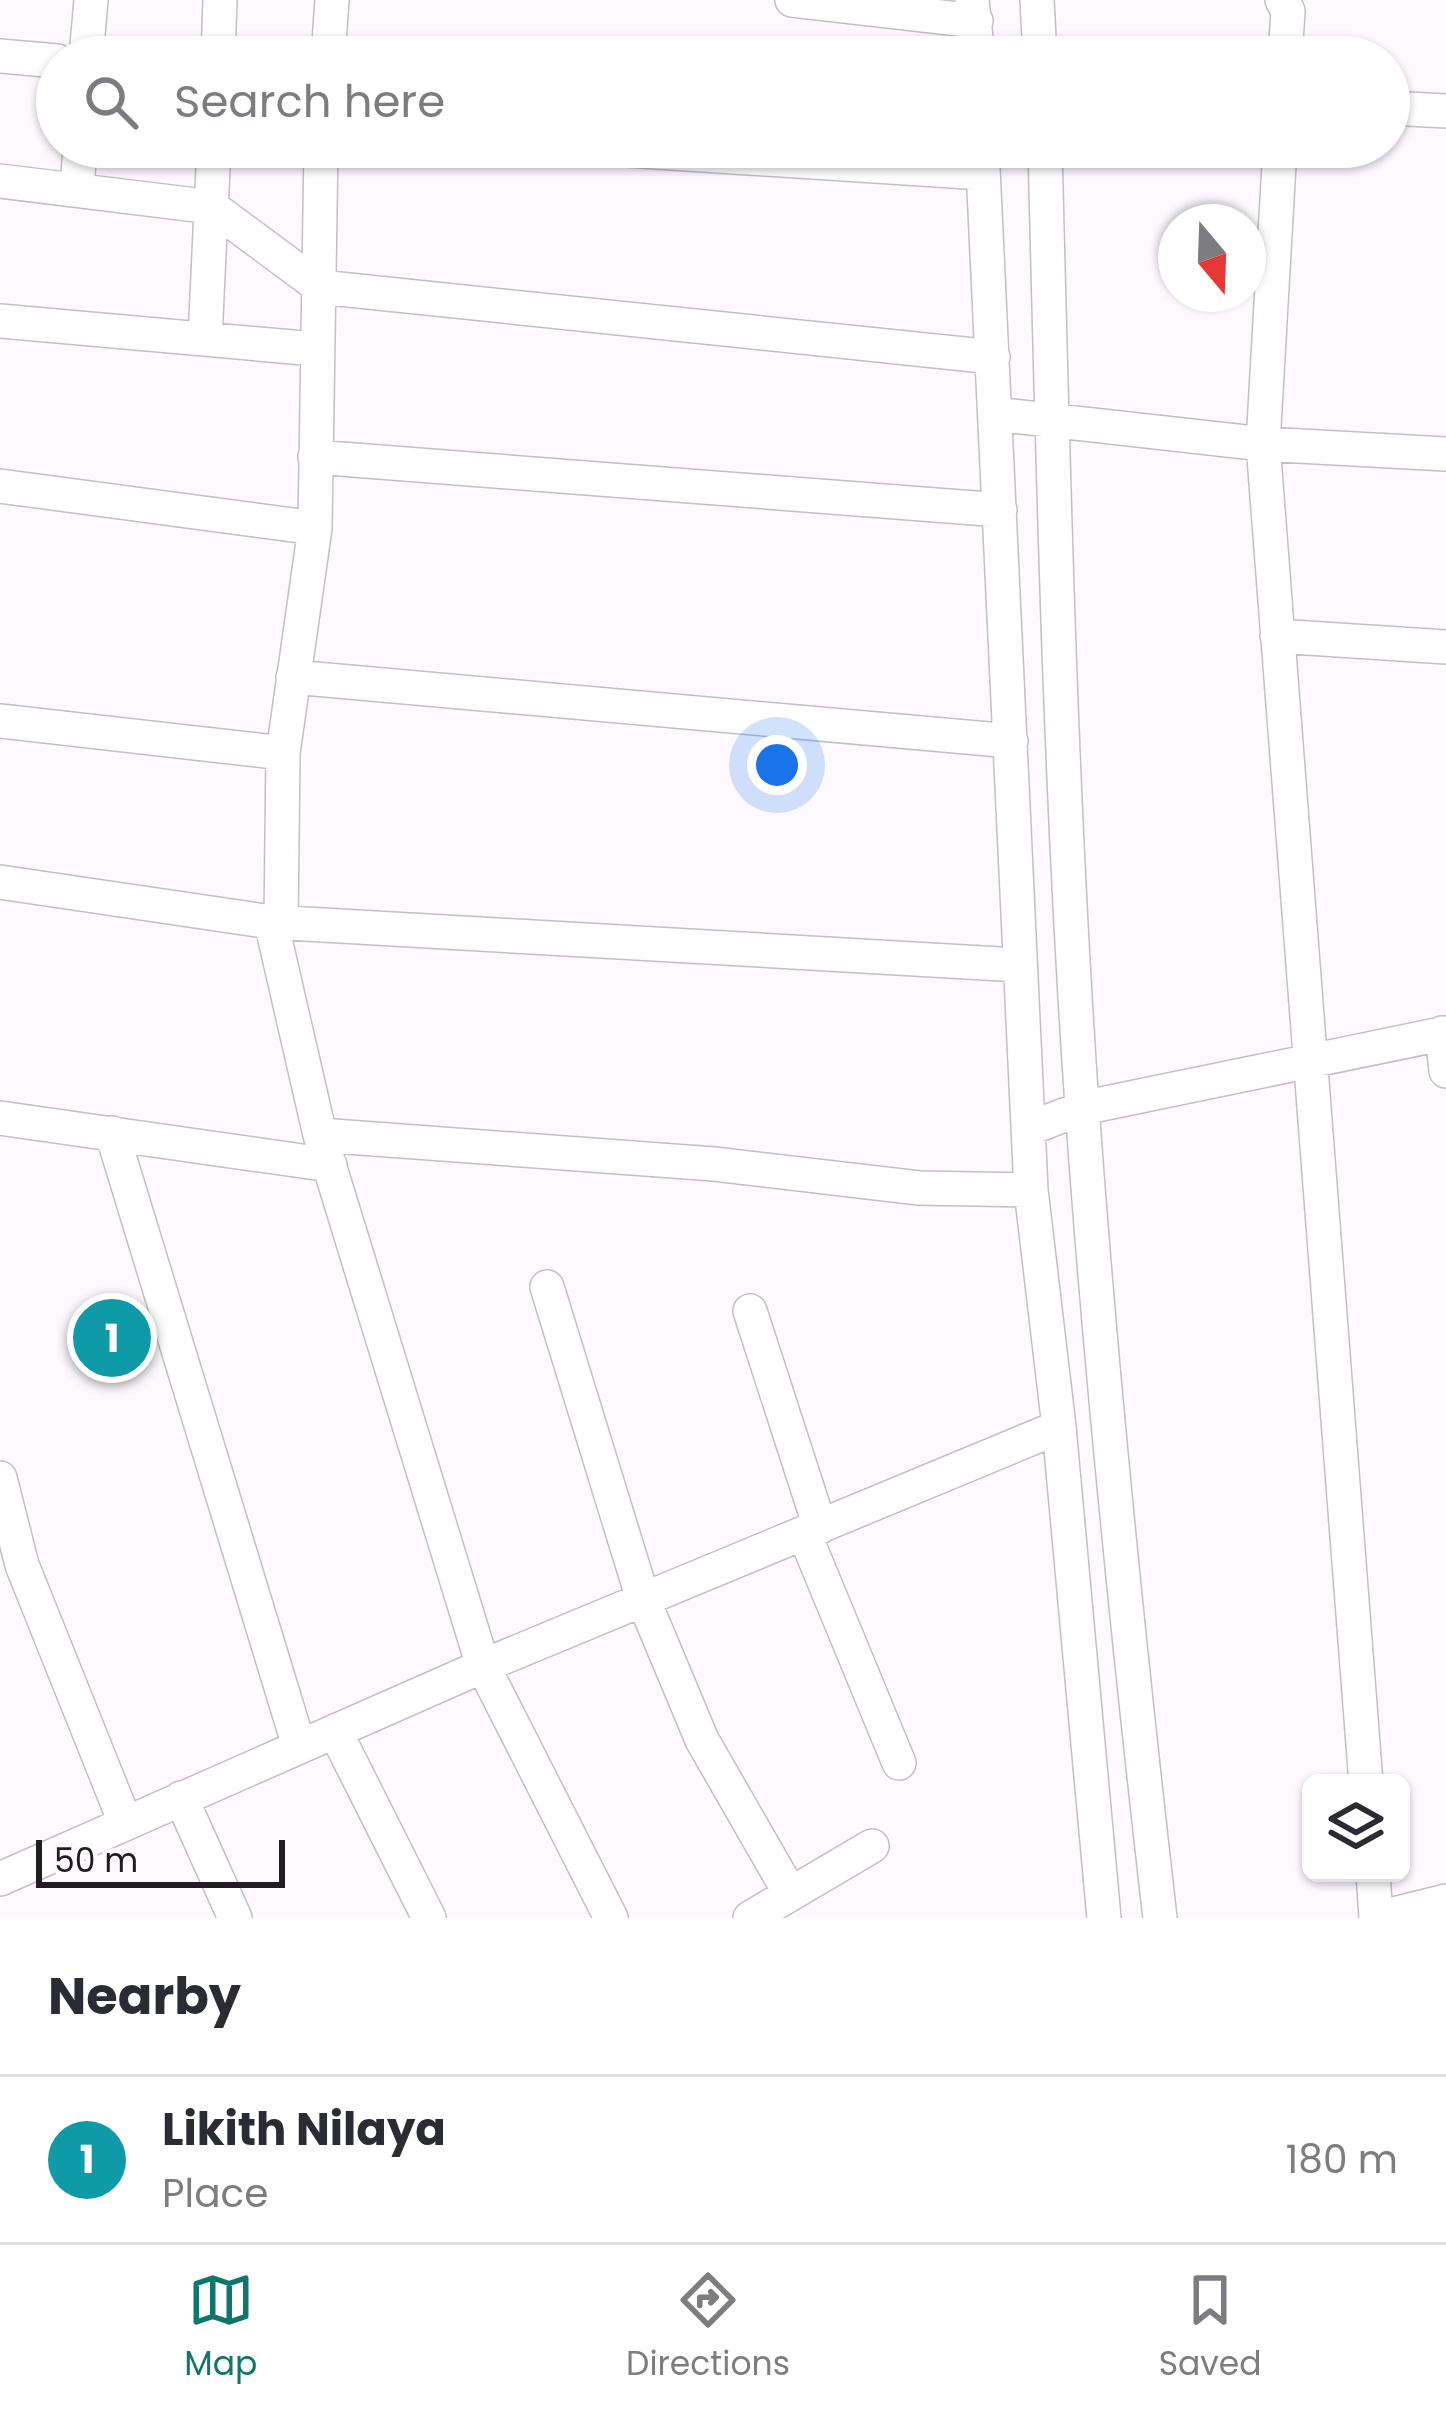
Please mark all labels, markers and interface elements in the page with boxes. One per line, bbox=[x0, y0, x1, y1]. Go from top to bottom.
search box bbox=[36, 36, 1410, 168]
icon: search bbox=[78, 69, 144, 135]
text: Search here bbox=[174, 70, 445, 133]
north arrow bbox=[1158, 204, 1266, 312]
your location bbox=[747, 735, 807, 795]
pin: 1 bbox=[73, 1293, 151, 1383]
map controls bbox=[1302, 1774, 1410, 1882]
button: layers bbox=[1302, 1774, 1410, 1882]
scale bar bbox=[36, 1834, 285, 1887]
text: 50 m bbox=[54, 1837, 138, 1884]
text: Nearby bbox=[48, 1960, 241, 2032]
text: Likith Nilaya bbox=[162, 2098, 446, 2161]
text: 1 bbox=[80, 2132, 94, 2187]
text: 180 m bbox=[1286, 2132, 1398, 2187]
text: Place bbox=[162, 2166, 268, 2221]
tab: Map bbox=[184, 2267, 257, 2389]
tab: Directions bbox=[626, 2267, 790, 2389]
tab: Saved bbox=[1159, 2267, 1262, 2389]

